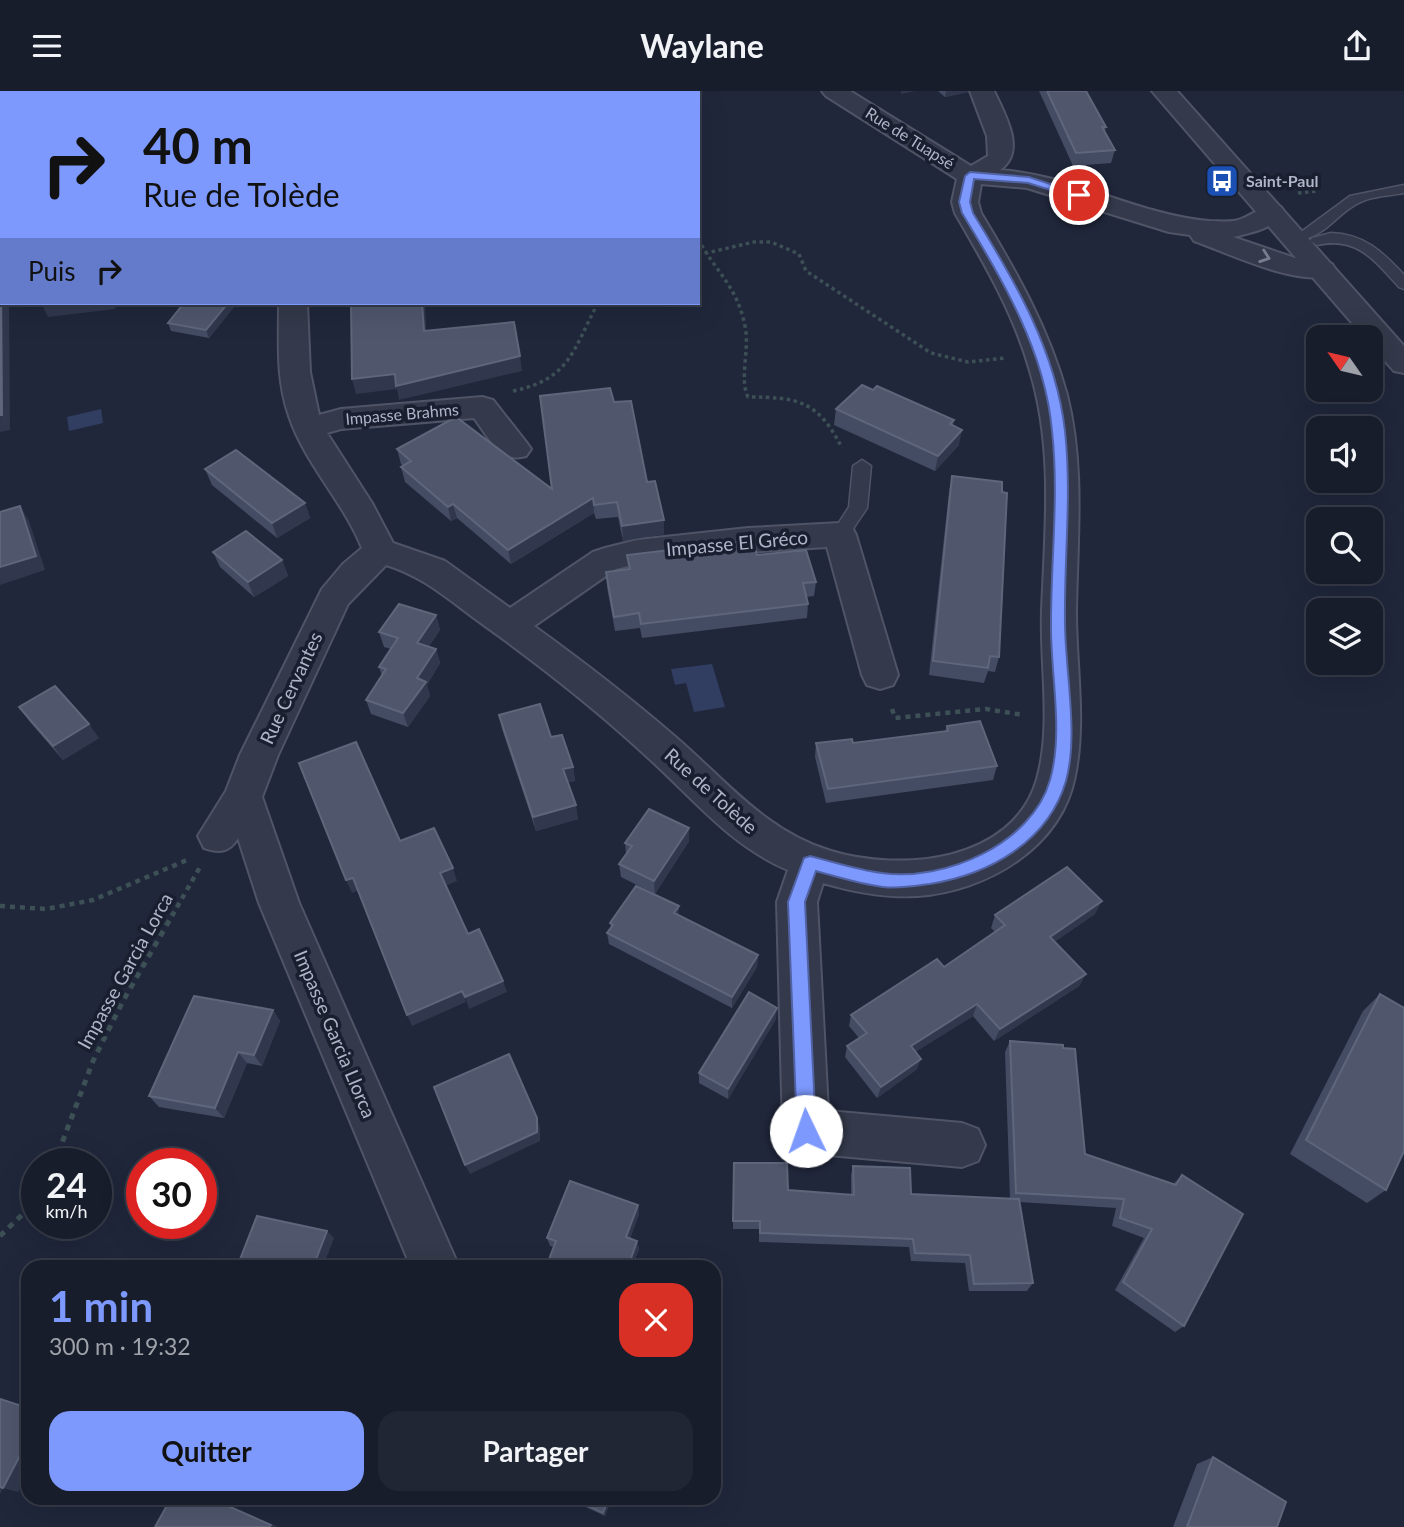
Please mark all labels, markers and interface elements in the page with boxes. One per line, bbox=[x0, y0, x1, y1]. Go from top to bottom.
text: Waylane bbox=[640, 26, 764, 65]
icon: menu bbox=[28, 27, 66, 65]
icon: share bbox=[1338, 27, 1376, 65]
street label: Rue de Tuapsé bbox=[862, 103, 958, 172]
text: 40 m bbox=[143, 116, 253, 174]
icon: right bbox=[28, 119, 119, 210]
bus stop icon: Saint-Paul bbox=[1203, 162, 1241, 200]
pin bbox=[1049, 165, 1109, 225]
place label: Saint-Paul bbox=[1246, 171, 1318, 190]
text: Rue de Tolède bbox=[143, 175, 340, 214]
icon: arrive bbox=[1060, 176, 1098, 214]
one-way arrow bbox=[1259, 249, 1271, 263]
icon: right bbox=[90, 252, 128, 290]
text: Puis bbox=[28, 255, 76, 287]
north arrow bbox=[1306, 325, 1382, 403]
map controls bbox=[1306, 325, 1383, 675]
street label: Impasse Brahms bbox=[345, 399, 459, 428]
button: sound bbox=[1306, 416, 1383, 493]
button: search bbox=[1306, 507, 1383, 584]
street label: Impasse El Gréco bbox=[665, 525, 809, 560]
button: layers bbox=[1306, 598, 1383, 675]
street label: Rue Cervantes bbox=[255, 628, 327, 747]
street label: Rue de Tolède bbox=[660, 743, 762, 838]
street label: Impasse Garcia Lorca bbox=[72, 889, 177, 1053]
street label: Impasse Garcia Llorca bbox=[290, 946, 381, 1121]
position arrow bbox=[769, 1094, 843, 1168]
speed limit sign: 30 bbox=[126, 1148, 217, 1239]
text: 24 bbox=[46, 1163, 87, 1205]
text: km/h bbox=[45, 1200, 88, 1222]
text: 1 min bbox=[49, 1281, 153, 1331]
button: close bbox=[619, 1283, 693, 1357]
text: 300 m · 19:32 bbox=[49, 1332, 191, 1360]
button: Quitter bbox=[49, 1411, 364, 1491]
button: Partager bbox=[378, 1411, 693, 1491]

